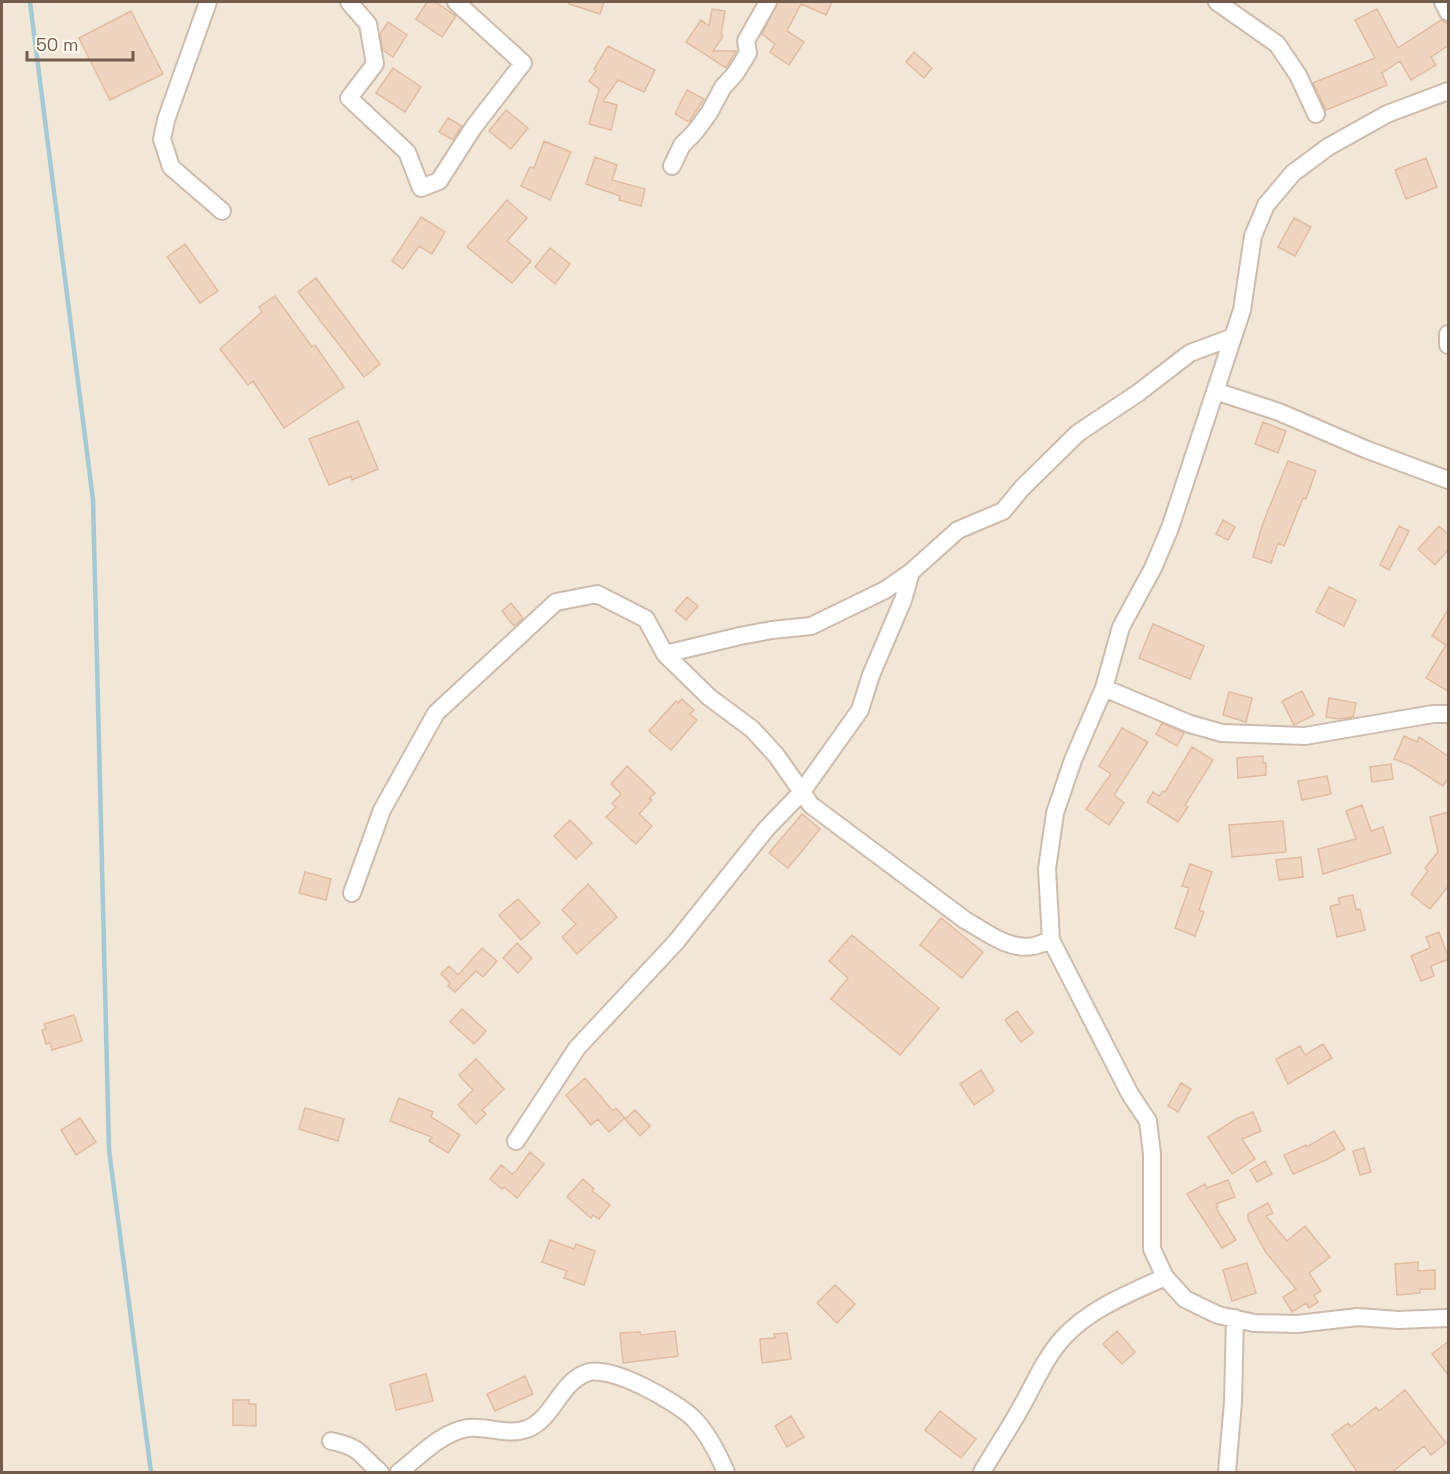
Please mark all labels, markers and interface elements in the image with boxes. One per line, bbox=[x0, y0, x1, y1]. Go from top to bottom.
scale bar bbox=[27, 24, 134, 62]
text: 50 m bbox=[36, 33, 78, 56]

